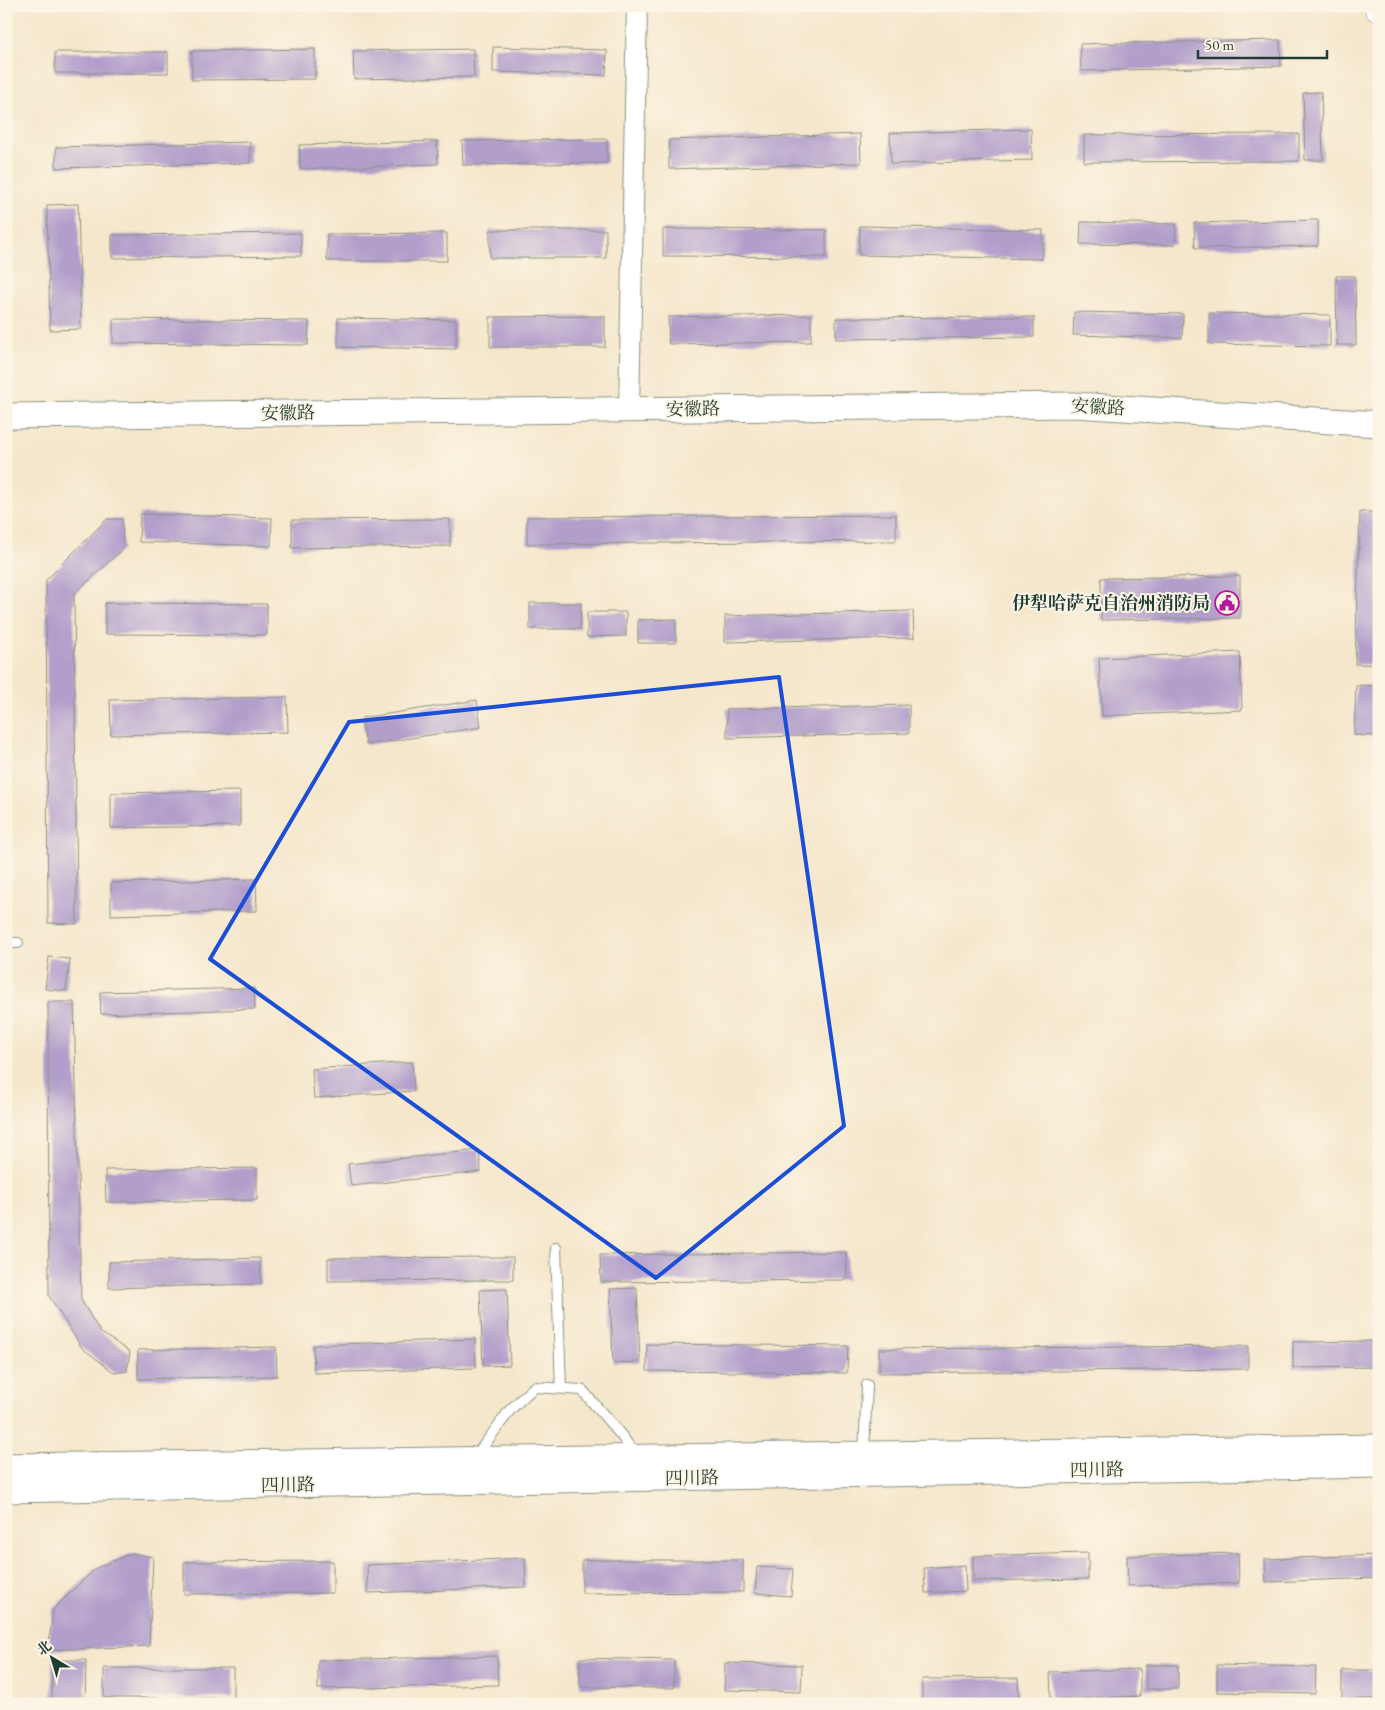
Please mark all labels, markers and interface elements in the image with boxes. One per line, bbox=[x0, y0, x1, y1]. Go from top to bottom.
scale bar bbox=[1198, 28, 1326, 60]
text: 50 m bbox=[1205, 35, 1234, 54]
street label: 安徽路 bbox=[1070, 394, 1126, 419]
street label: 安徽路 bbox=[666, 397, 720, 420]
street label: 安徽路 bbox=[261, 401, 315, 424]
public building icon: 伊犁哈萨克自治州消防局 bbox=[1214, 590, 1240, 616]
place label: 伊犁哈萨克自治州消防局 bbox=[1012, 591, 1210, 614]
street label: 四川路 bbox=[1070, 1458, 1124, 1481]
street label: 四川路 bbox=[665, 1466, 719, 1489]
street label: 四川路 bbox=[261, 1473, 315, 1496]
north arrow bbox=[28, 1632, 78, 1682]
text: 北 bbox=[33, 1636, 55, 1659]

